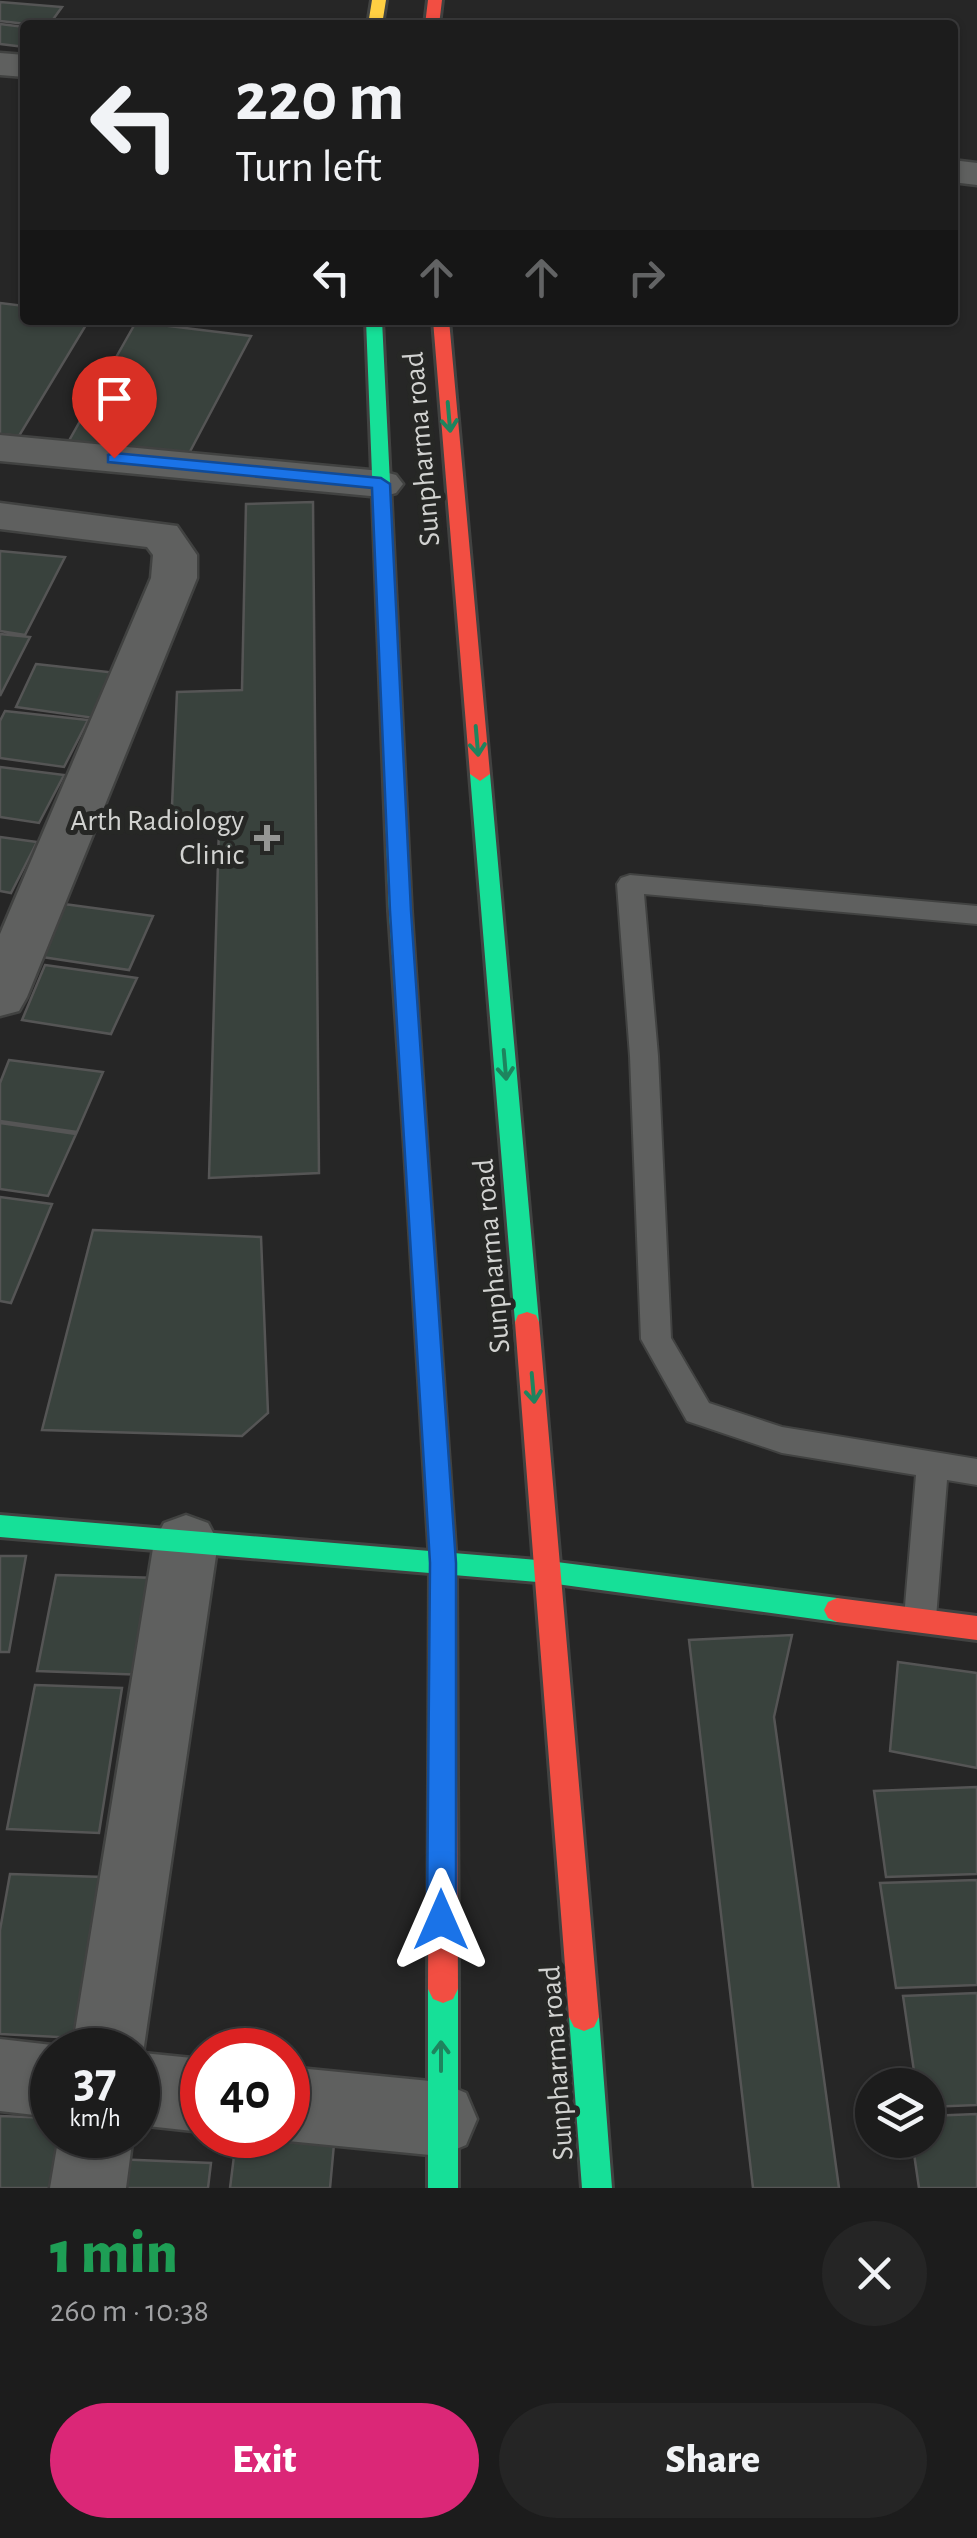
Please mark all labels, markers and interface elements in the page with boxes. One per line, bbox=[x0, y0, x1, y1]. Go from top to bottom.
icon: left bbox=[70, 60, 200, 190]
text: 220 m bbox=[235, 63, 404, 133]
text: Turn left bbox=[235, 145, 382, 190]
icon: left bbox=[304, 250, 359, 305]
icon: ahead bbox=[409, 250, 464, 305]
icon: ahead bbox=[514, 250, 569, 305]
icon: right bbox=[619, 250, 674, 305]
street label: Sunpharma road bbox=[399, 350, 445, 548]
pin bbox=[72, 356, 157, 459]
icon: arrive bbox=[87, 371, 142, 426]
one-way arrow bbox=[440, 401, 459, 433]
one-way arrow bbox=[468, 724, 487, 756]
place label: Arth Radiology Clinic bbox=[70, 806, 244, 870]
marker: Arth Radiology Clinic bbox=[254, 825, 280, 851]
one-way arrow bbox=[496, 1048, 515, 1080]
street label: Sunpharma road bbox=[469, 1157, 515, 1355]
one-way arrow bbox=[524, 1372, 543, 1404]
position arrow bbox=[389, 1868, 493, 1972]
street label: Sunpharma road bbox=[535, 1965, 579, 2161]
speed limit sign: 40 bbox=[180, 2028, 310, 2158]
one-way arrow bbox=[431, 2040, 450, 2072]
text: 37 bbox=[73, 2056, 117, 2106]
map controls bbox=[855, 2068, 945, 2158]
button: layers bbox=[855, 2068, 945, 2158]
text: km/h bbox=[69, 2106, 121, 2131]
button: close bbox=[822, 2221, 927, 2326]
text: 1 min bbox=[50, 2224, 178, 2284]
text: 260 m · 10:38 bbox=[50, 2295, 209, 2327]
button: Exit bbox=[50, 2403, 479, 2518]
button: Share bbox=[499, 2403, 927, 2518]

